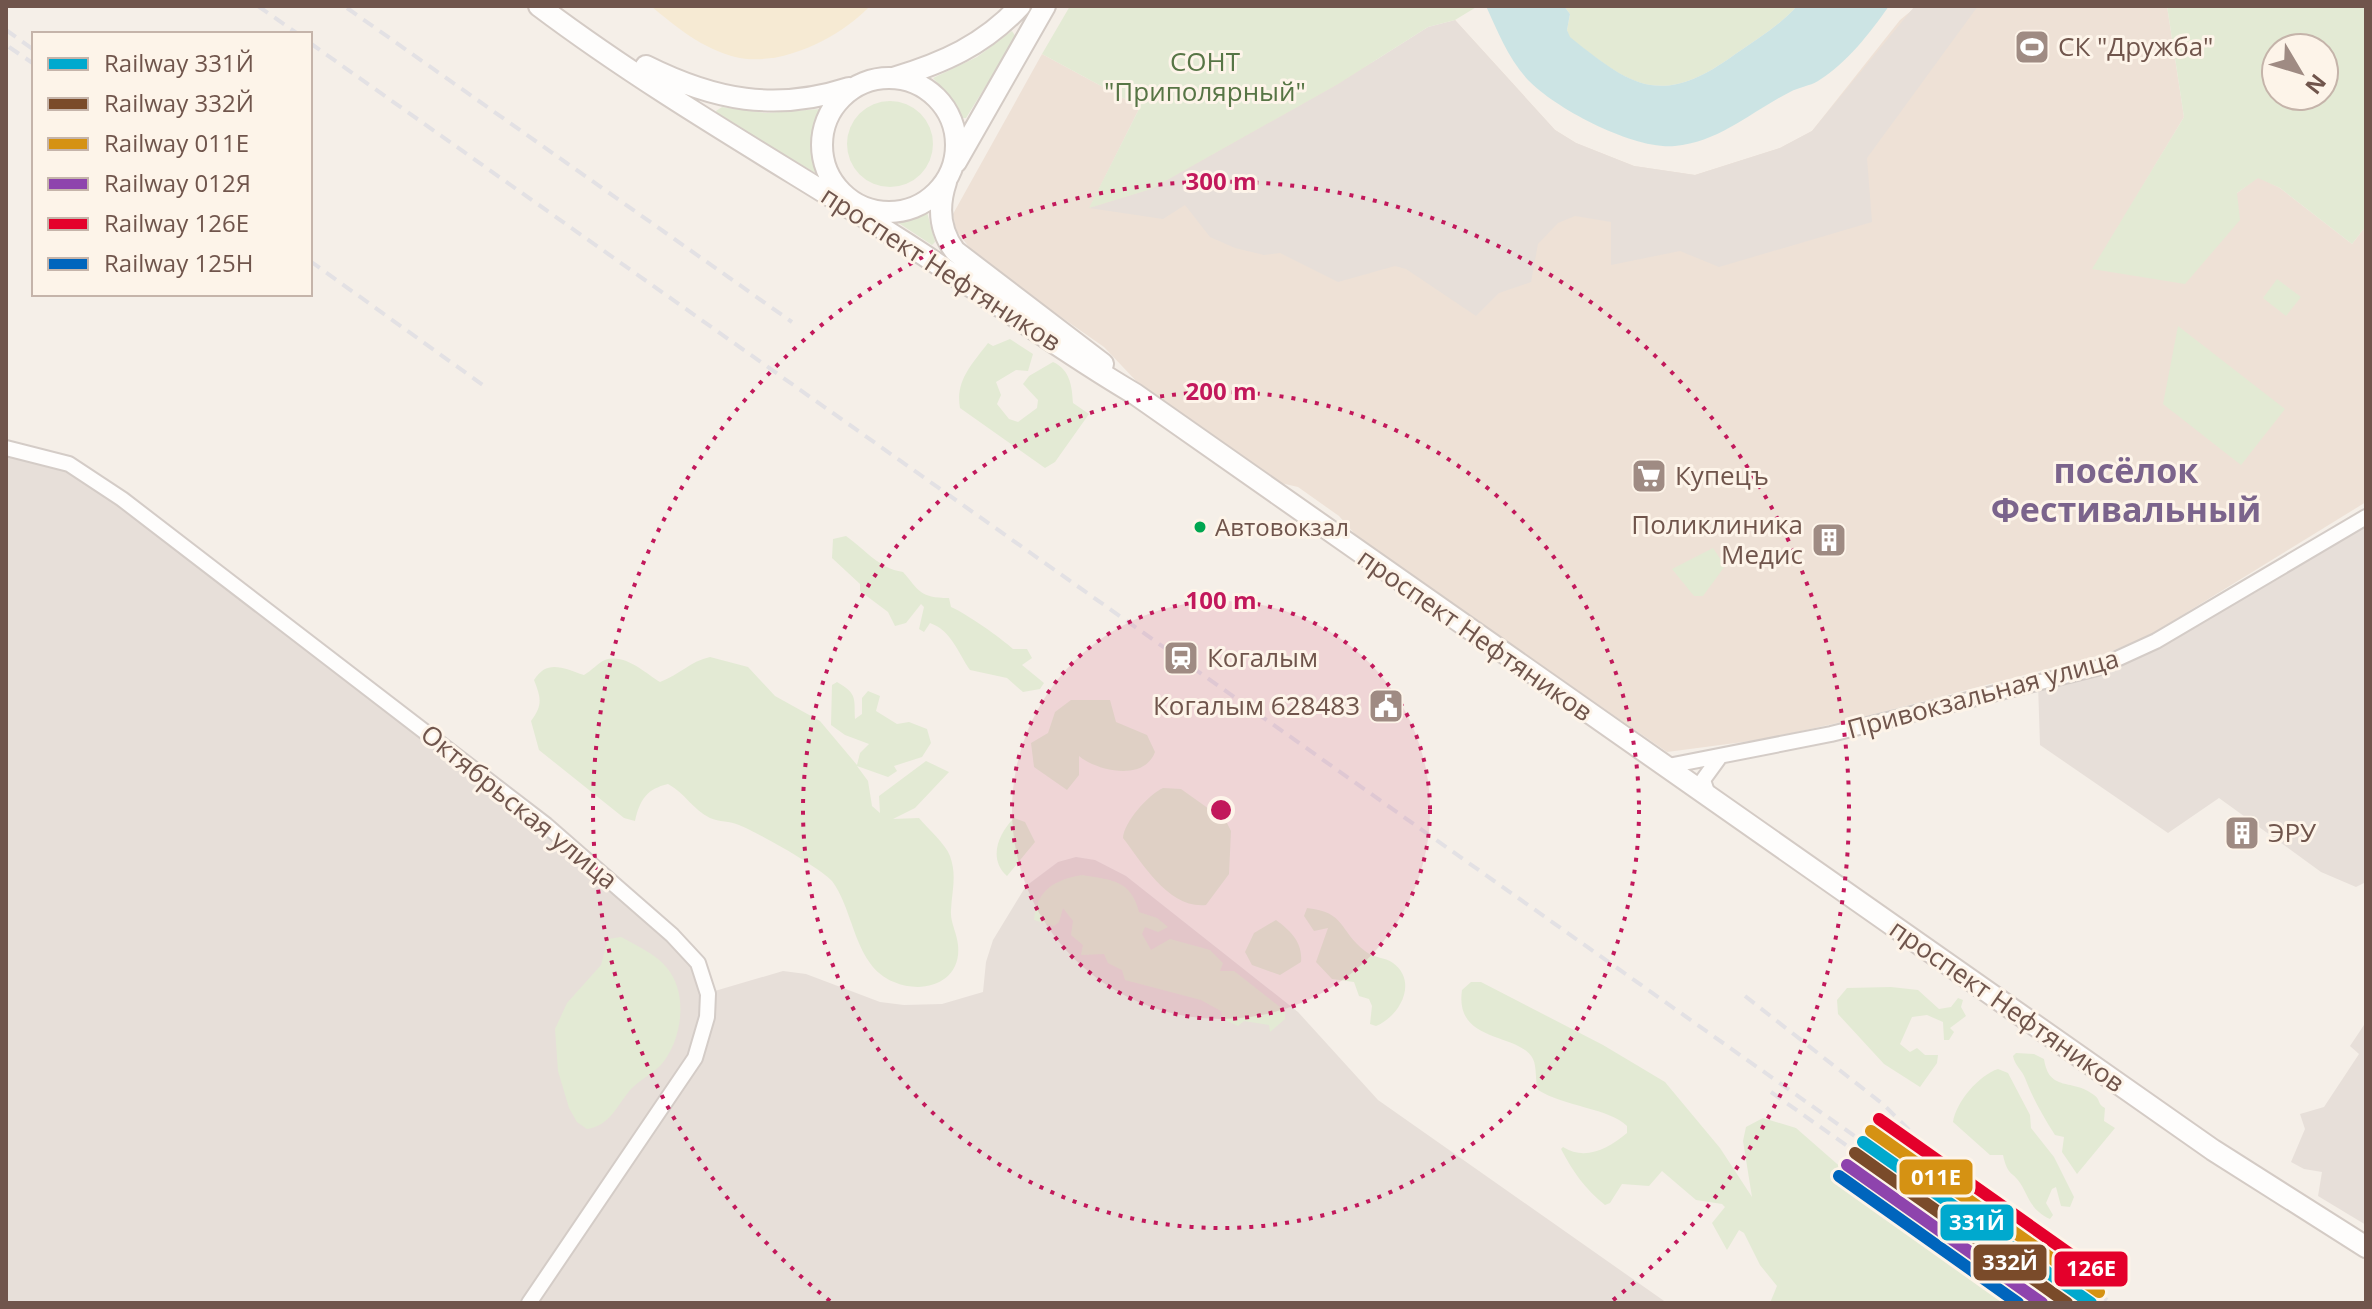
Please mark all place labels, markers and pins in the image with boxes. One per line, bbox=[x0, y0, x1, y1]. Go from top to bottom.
sports icon: СК "Дружба" bbox=[2013, 28, 2051, 66]
place label: СК "Дружба" bbox=[2058, 28, 2213, 64]
supermarket icon: Купецъ bbox=[1630, 457, 1668, 495]
place label: Купецъ bbox=[1675, 457, 1769, 493]
place label: Поликлиника Медис bbox=[1631, 506, 1803, 572]
place label: Автовокзал bbox=[1215, 510, 1349, 543]
marker: Автовокзал bbox=[1192, 519, 1208, 535]
building icon: Поликлиника Медис bbox=[1810, 521, 1848, 559]
station icon: Когалым bbox=[1162, 639, 1200, 677]
place label: Когалым bbox=[1207, 639, 1318, 675]
place label: Когалым 628483 bbox=[1153, 687, 1360, 723]
public building icon: Когалым 628483 bbox=[1367, 687, 1405, 725]
centre of rings bbox=[1207, 796, 1235, 824]
building icon: ЭРУ bbox=[2223, 814, 2261, 852]
place label: ЭРУ bbox=[2268, 814, 2317, 850]

